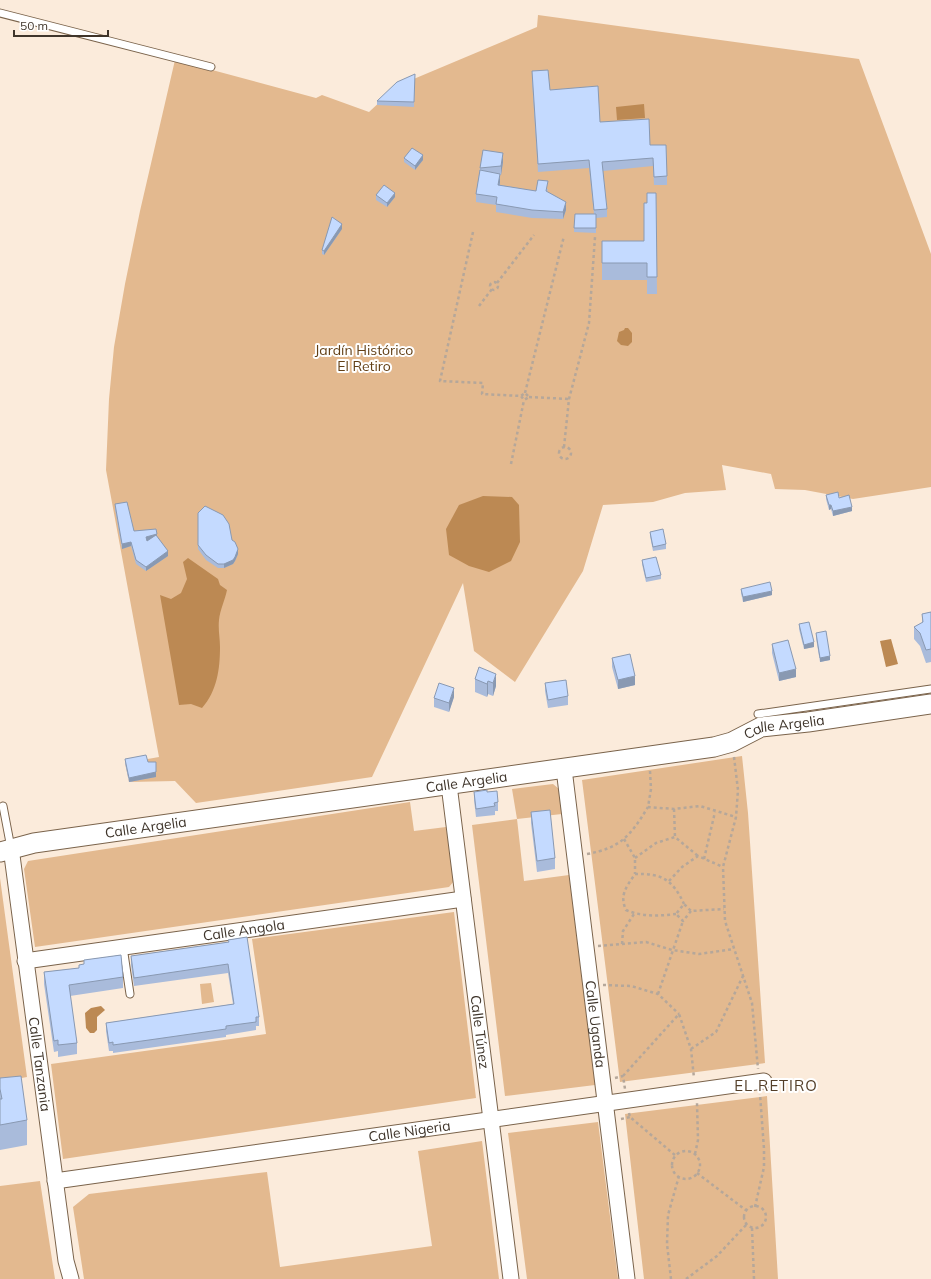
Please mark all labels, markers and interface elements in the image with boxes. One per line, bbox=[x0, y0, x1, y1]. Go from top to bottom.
scale bar bbox=[14, 12, 108, 38]
text: 50 m bbox=[20, 18, 48, 33]
park label: Jardín Histórico El Retiro bbox=[315, 341, 413, 375]
street label: Calle Argelia bbox=[741, 711, 826, 743]
street label: Calle Argelia bbox=[425, 767, 508, 797]
street label: Calle Argelia bbox=[104, 813, 188, 842]
street label: Calle Angola bbox=[202, 915, 286, 945]
street label: Calle Uganda bbox=[581, 979, 610, 1069]
street label: Calle Túnez bbox=[466, 994, 494, 1070]
street label: Calle Tanzania bbox=[25, 1016, 55, 1113]
district label: EL RETIRO bbox=[734, 1076, 818, 1095]
street label: Calle Nigeria bbox=[367, 1116, 452, 1146]

